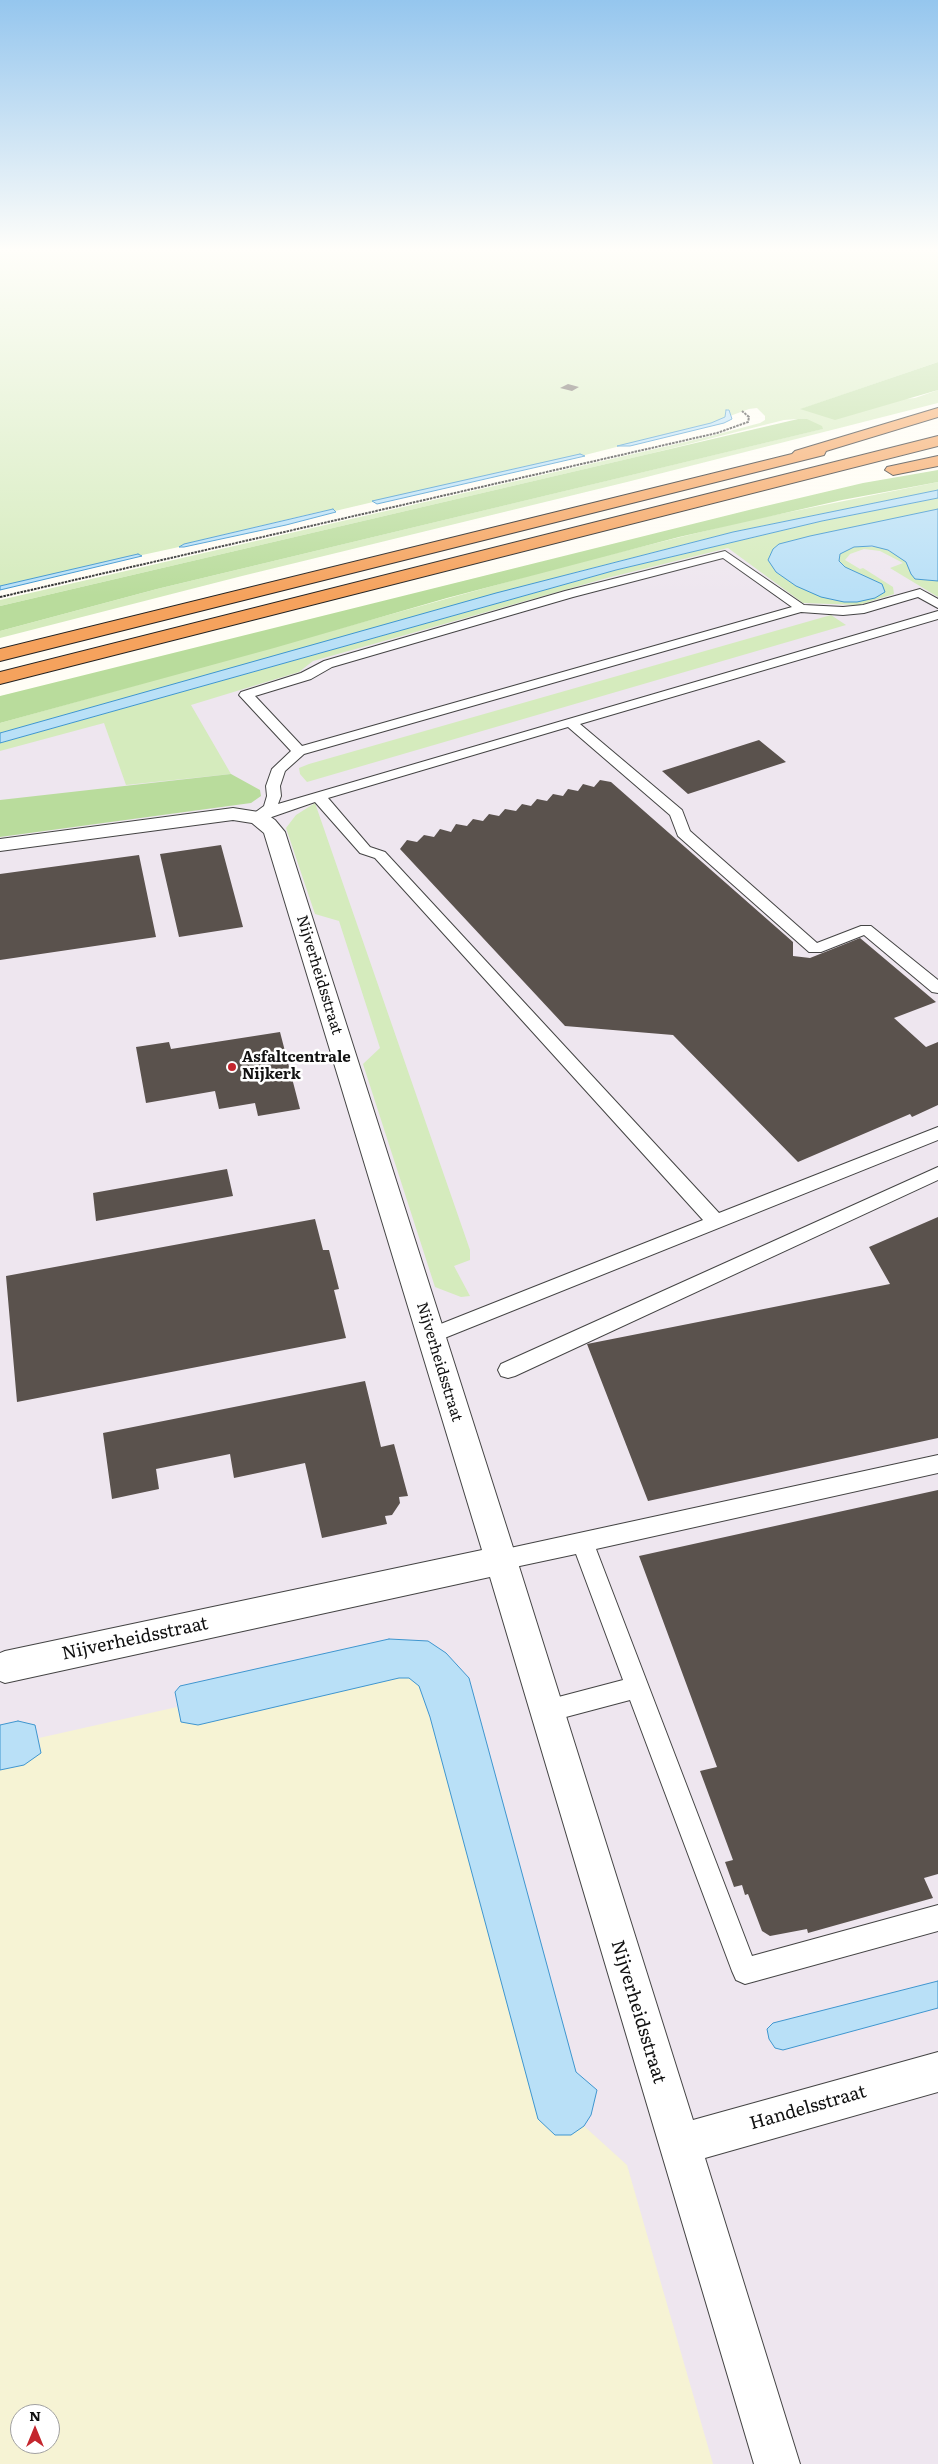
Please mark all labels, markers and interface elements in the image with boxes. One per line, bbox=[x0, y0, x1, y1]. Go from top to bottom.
street label: Nijverheidsstraat bbox=[292, 913, 346, 1037]
place label: Asfaltcentrale Nijkerk bbox=[242, 1049, 351, 1084]
marker: Asfaltcentrale Nijkerk bbox=[226, 1061, 238, 1073]
street label: Nijverheidsstraat bbox=[412, 1300, 466, 1424]
street label: Nijverheidsstraat bbox=[60, 1613, 210, 1665]
street label: Nijverheidsstraat bbox=[606, 1938, 670, 2086]
street label: Handelsstraat bbox=[747, 2081, 869, 2135]
north arrow bbox=[10, 2404, 60, 2454]
text: N bbox=[29, 2405, 41, 2425]

